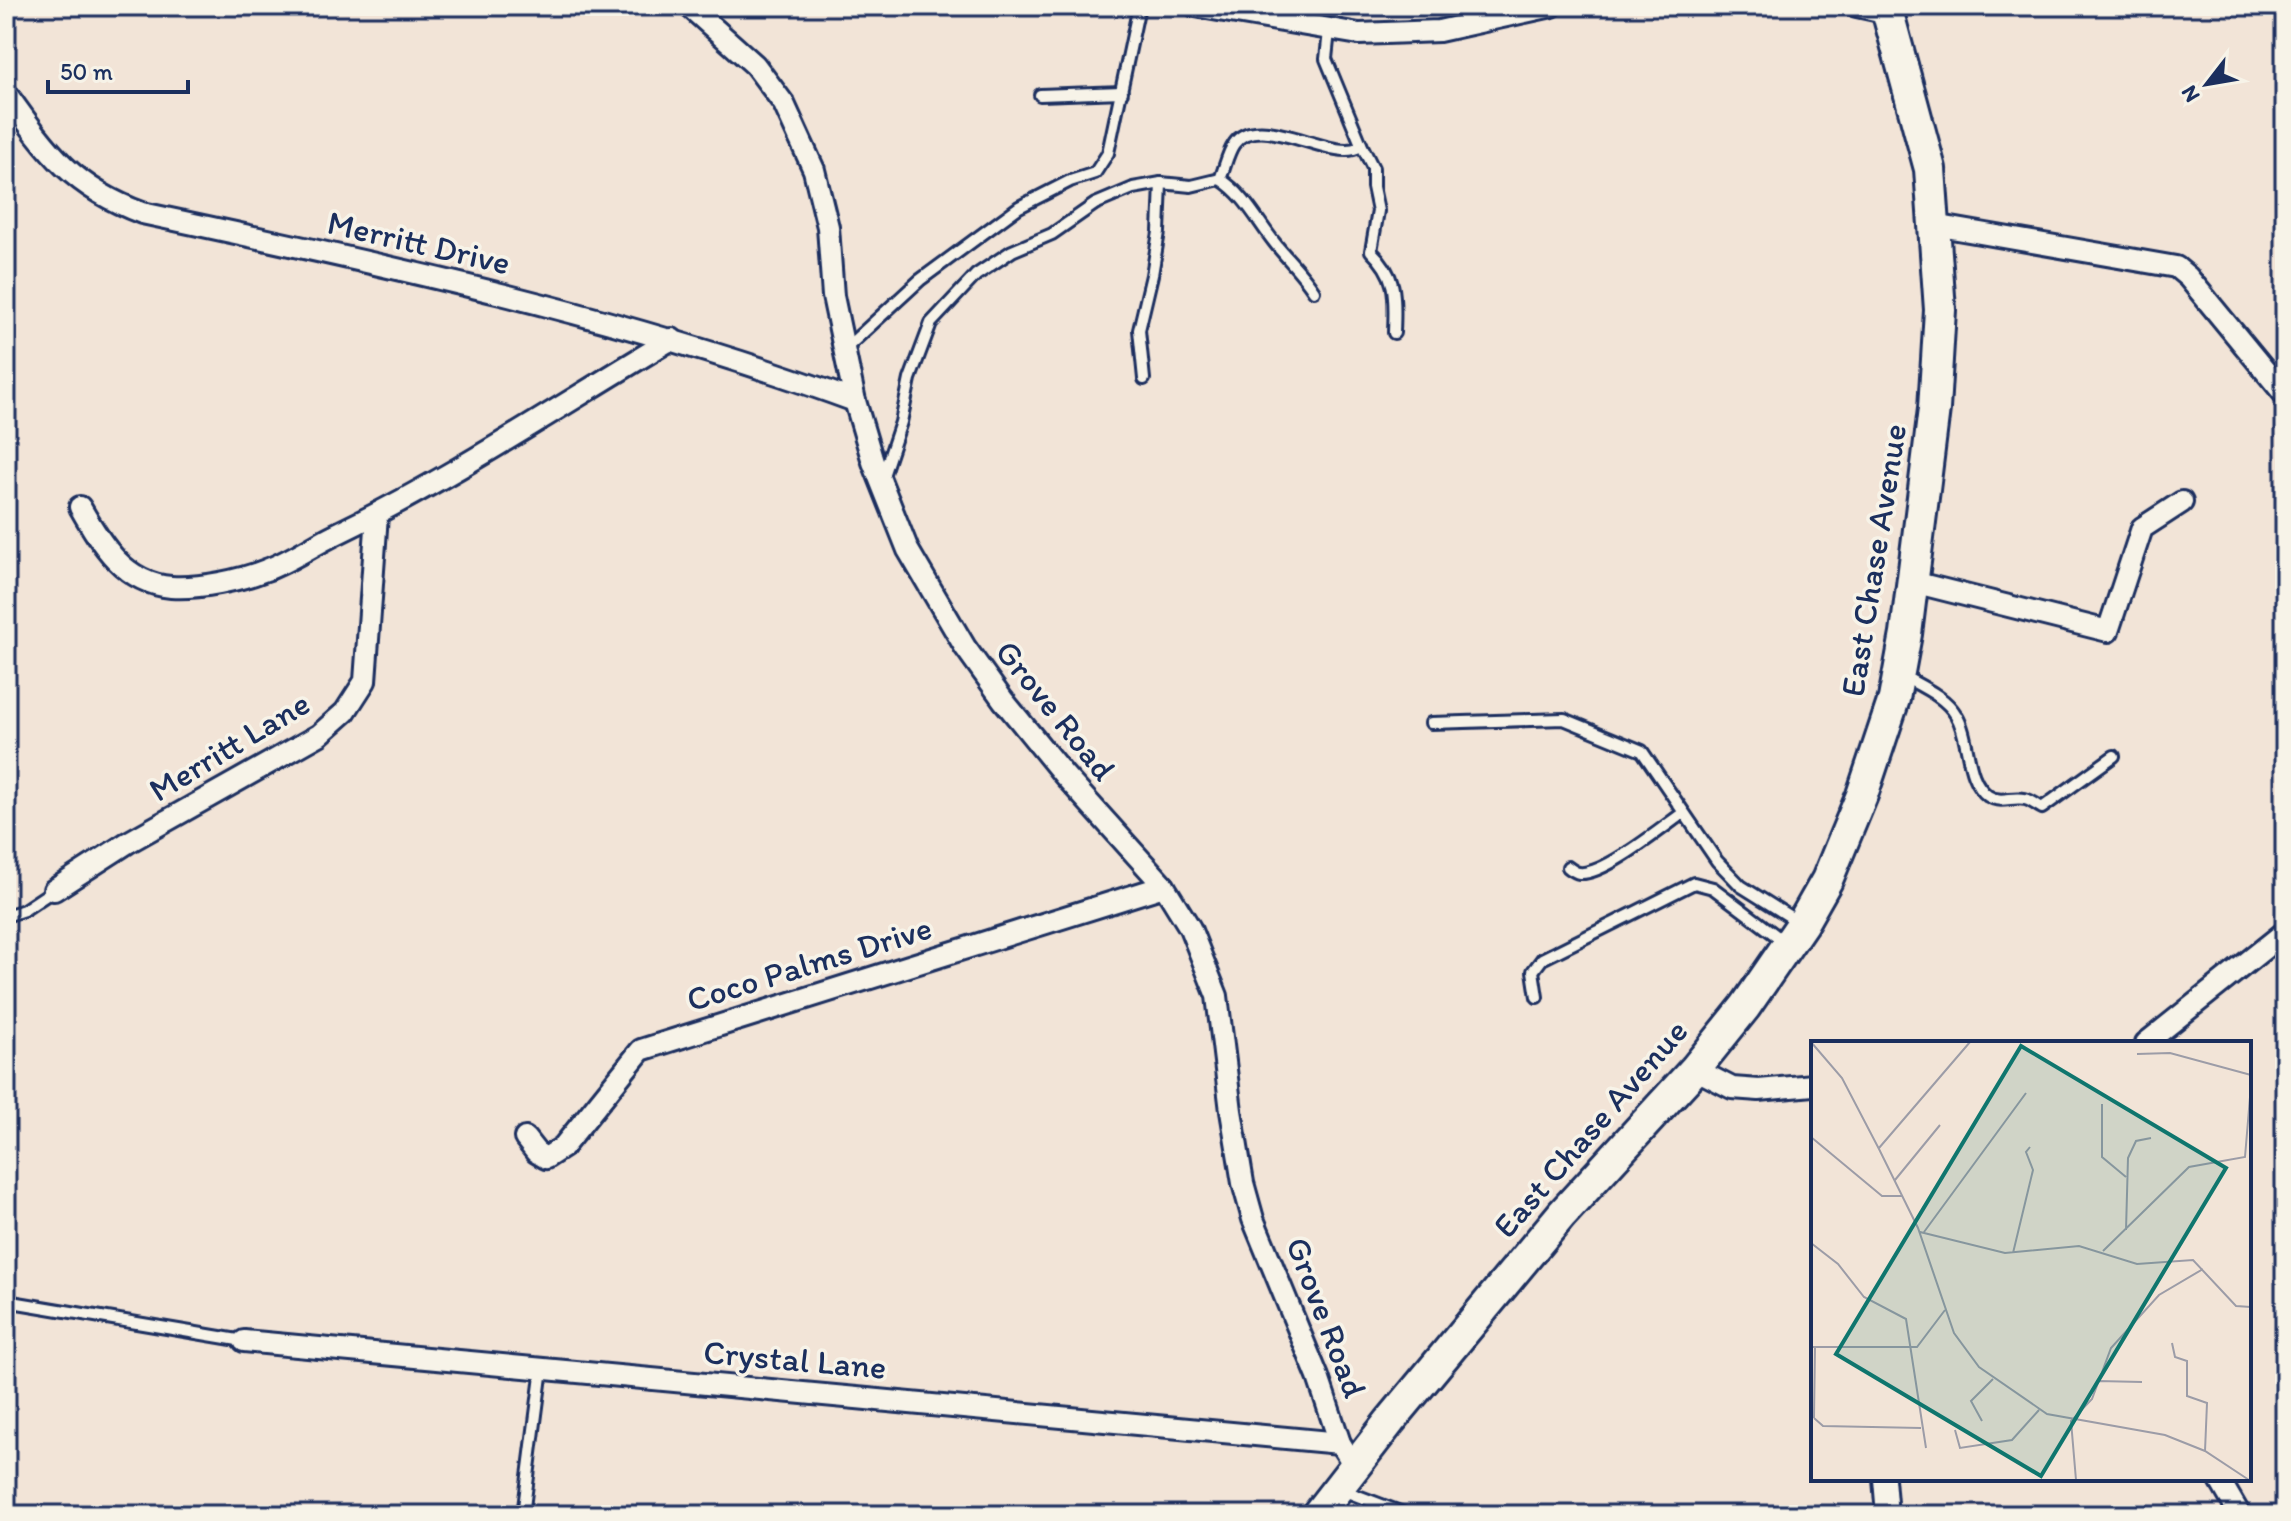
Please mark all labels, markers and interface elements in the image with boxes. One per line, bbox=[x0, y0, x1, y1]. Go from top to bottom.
scale bar bbox=[48, 44, 188, 94]
north arrow bbox=[2167, 44, 2247, 124]
text: 50 m bbox=[60, 57, 113, 86]
text: N bbox=[2175, 81, 2206, 107]
street label: Merritt Drive bbox=[323, 202, 514, 283]
street label: East Chase Avenue bbox=[1832, 421, 1915, 699]
street label: Grove Road bbox=[987, 632, 1125, 789]
street label: Merritt Lane bbox=[141, 682, 317, 810]
street label: Coco Palms Drive bbox=[682, 907, 937, 1020]
street label: East Chase Avenue bbox=[1484, 1011, 1696, 1246]
inset map bbox=[1811, 1041, 2251, 1481]
street label: Grove Road bbox=[1277, 1231, 1376, 1404]
street label: Crystal Lane bbox=[702, 1331, 888, 1388]

